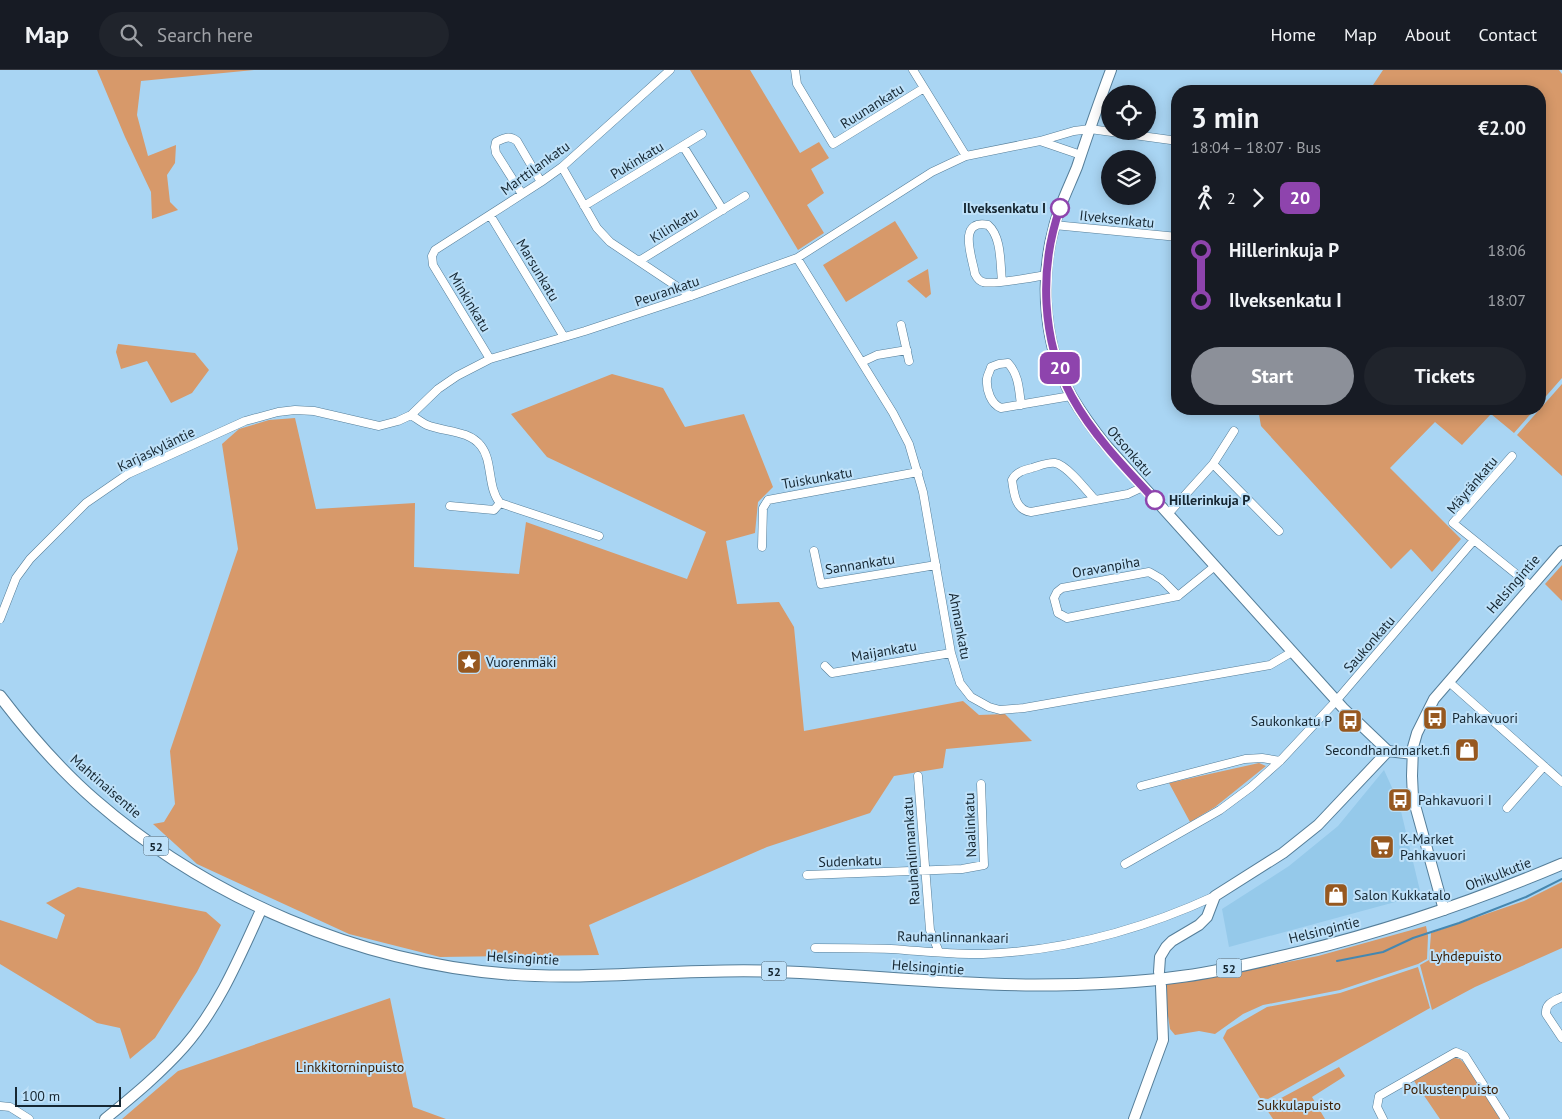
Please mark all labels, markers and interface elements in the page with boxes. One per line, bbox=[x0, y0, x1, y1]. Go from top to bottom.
search box bbox=[99, 12, 449, 57]
text: Map bbox=[25, 19, 69, 50]
icon: search bbox=[117, 21, 145, 49]
text: Search here bbox=[157, 23, 253, 47]
text: Home bbox=[1270, 23, 1316, 46]
text: Map bbox=[1344, 23, 1377, 46]
text: About bbox=[1405, 23, 1451, 46]
text: Contact bbox=[1479, 23, 1537, 46]
street label: Ruunankatu bbox=[837, 79, 907, 133]
map controls bbox=[1101, 85, 1156, 205]
button: locate bbox=[1101, 85, 1156, 140]
text: 3 min bbox=[1191, 99, 1259, 136]
text: €2.00 bbox=[1478, 116, 1526, 140]
street label: Marttilankatu bbox=[497, 137, 573, 199]
street label: Pukinkatu bbox=[607, 137, 667, 183]
text: 18:04 – 18:07 · Bus bbox=[1191, 137, 1321, 157]
button: layers bbox=[1101, 150, 1156, 205]
icon: walk bbox=[1191, 184, 1219, 212]
icon: forward bbox=[1244, 184, 1272, 212]
text: 20 bbox=[1290, 186, 1310, 209]
text: 2 bbox=[1227, 188, 1236, 208]
marker: Ilveksenkatu I bbox=[1050, 198, 1070, 218]
place label: Ilveksenkatu I bbox=[963, 199, 1046, 217]
street label: Kilinkatu bbox=[646, 203, 702, 247]
street label: Ilveksenkatu bbox=[1079, 206, 1155, 232]
street label: Marsunkatu bbox=[512, 235, 564, 305]
text: Hillerinkuja P bbox=[1229, 238, 1339, 262]
text: 18:06 bbox=[1488, 240, 1526, 260]
street label: Minkinkatu bbox=[445, 269, 495, 335]
street label: Peurankatu bbox=[632, 272, 702, 310]
text: Ilveksenkatu I bbox=[1229, 288, 1342, 312]
text: 18:07 bbox=[1488, 290, 1526, 310]
button: Start bbox=[1191, 347, 1354, 405]
button: Tickets bbox=[1364, 347, 1526, 405]
line badge: 20 bbox=[1038, 352, 1082, 384]
text: 20 bbox=[1050, 356, 1070, 379]
street label: Otsonkatu bbox=[1103, 422, 1157, 480]
street label: Karjaskyläntie bbox=[114, 423, 198, 475]
street label: Mäyränkatu bbox=[1443, 452, 1501, 518]
street label: Tuiskunkatu bbox=[780, 463, 854, 493]
marker: Hillerinkuja P bbox=[1145, 490, 1165, 510]
place label: Hillerinkuja P bbox=[1169, 491, 1250, 509]
street label: Sannankatu bbox=[824, 550, 896, 578]
street label: Helsingintie bbox=[1482, 551, 1544, 617]
street label: Oravanpiha bbox=[1071, 552, 1141, 582]
street label: Ahmankatu bbox=[945, 591, 975, 661]
street label: Saukonkatu bbox=[1339, 612, 1399, 676]
street label: Maijankatu bbox=[850, 636, 918, 666]
place icon: Vuorenmäki bbox=[456, 649, 482, 675]
place label: Vuorenmäki bbox=[485, 653, 557, 671]
bus stop icon: Pahkavuori bbox=[1422, 705, 1448, 731]
bus stop icon: Saukonkatu P bbox=[1337, 708, 1363, 734]
place label: Pahkavuori bbox=[1452, 709, 1518, 727]
place label: Saukonkatu P bbox=[1251, 712, 1332, 730]
shop icon: Secondhandmarket.fi bbox=[1454, 737, 1480, 763]
place label: Secondhandmarket.fi bbox=[1325, 741, 1450, 759]
street label: Mahtinaisentie bbox=[67, 750, 145, 822]
bus stop icon: Pahkavuori I bbox=[1387, 787, 1413, 813]
place label: Pahkavuori I bbox=[1418, 791, 1492, 809]
street label: Naalinkatu bbox=[960, 792, 980, 858]
street label: Rauhanlinnankatu bbox=[898, 796, 924, 906]
place label: K-Market Pahkavuori bbox=[1400, 830, 1466, 864]
supermarket icon: K-Market Pahkavuori bbox=[1369, 834, 1395, 860]
road number: 52 bbox=[144, 836, 168, 856]
street label: Sudenkatu bbox=[818, 851, 882, 871]
street label: Ohikulkutie bbox=[1462, 853, 1534, 895]
shop icon: Salon Kukkatalo bbox=[1323, 882, 1349, 908]
place label: Salon Kukkatalo bbox=[1354, 886, 1451, 904]
street label: Helsingintie bbox=[1287, 913, 1361, 947]
street label: Rauhanlinnankaari bbox=[897, 927, 1009, 947]
street label: Helsingintie bbox=[486, 947, 560, 969]
park label: Lyhdepuisto bbox=[1430, 947, 1502, 965]
street label: Helsingintie bbox=[891, 955, 965, 979]
road number: 52 bbox=[1216, 958, 1242, 978]
road number: 52 bbox=[762, 961, 786, 980]
park label: Linkkitorninpuisto bbox=[296, 1058, 404, 1076]
park label: Polkustenpuisto bbox=[1403, 1080, 1499, 1098]
scale bar bbox=[15, 1084, 121, 1107]
text: 100 m bbox=[22, 1087, 60, 1105]
park label: Sukkulapuisto bbox=[1257, 1096, 1341, 1114]

